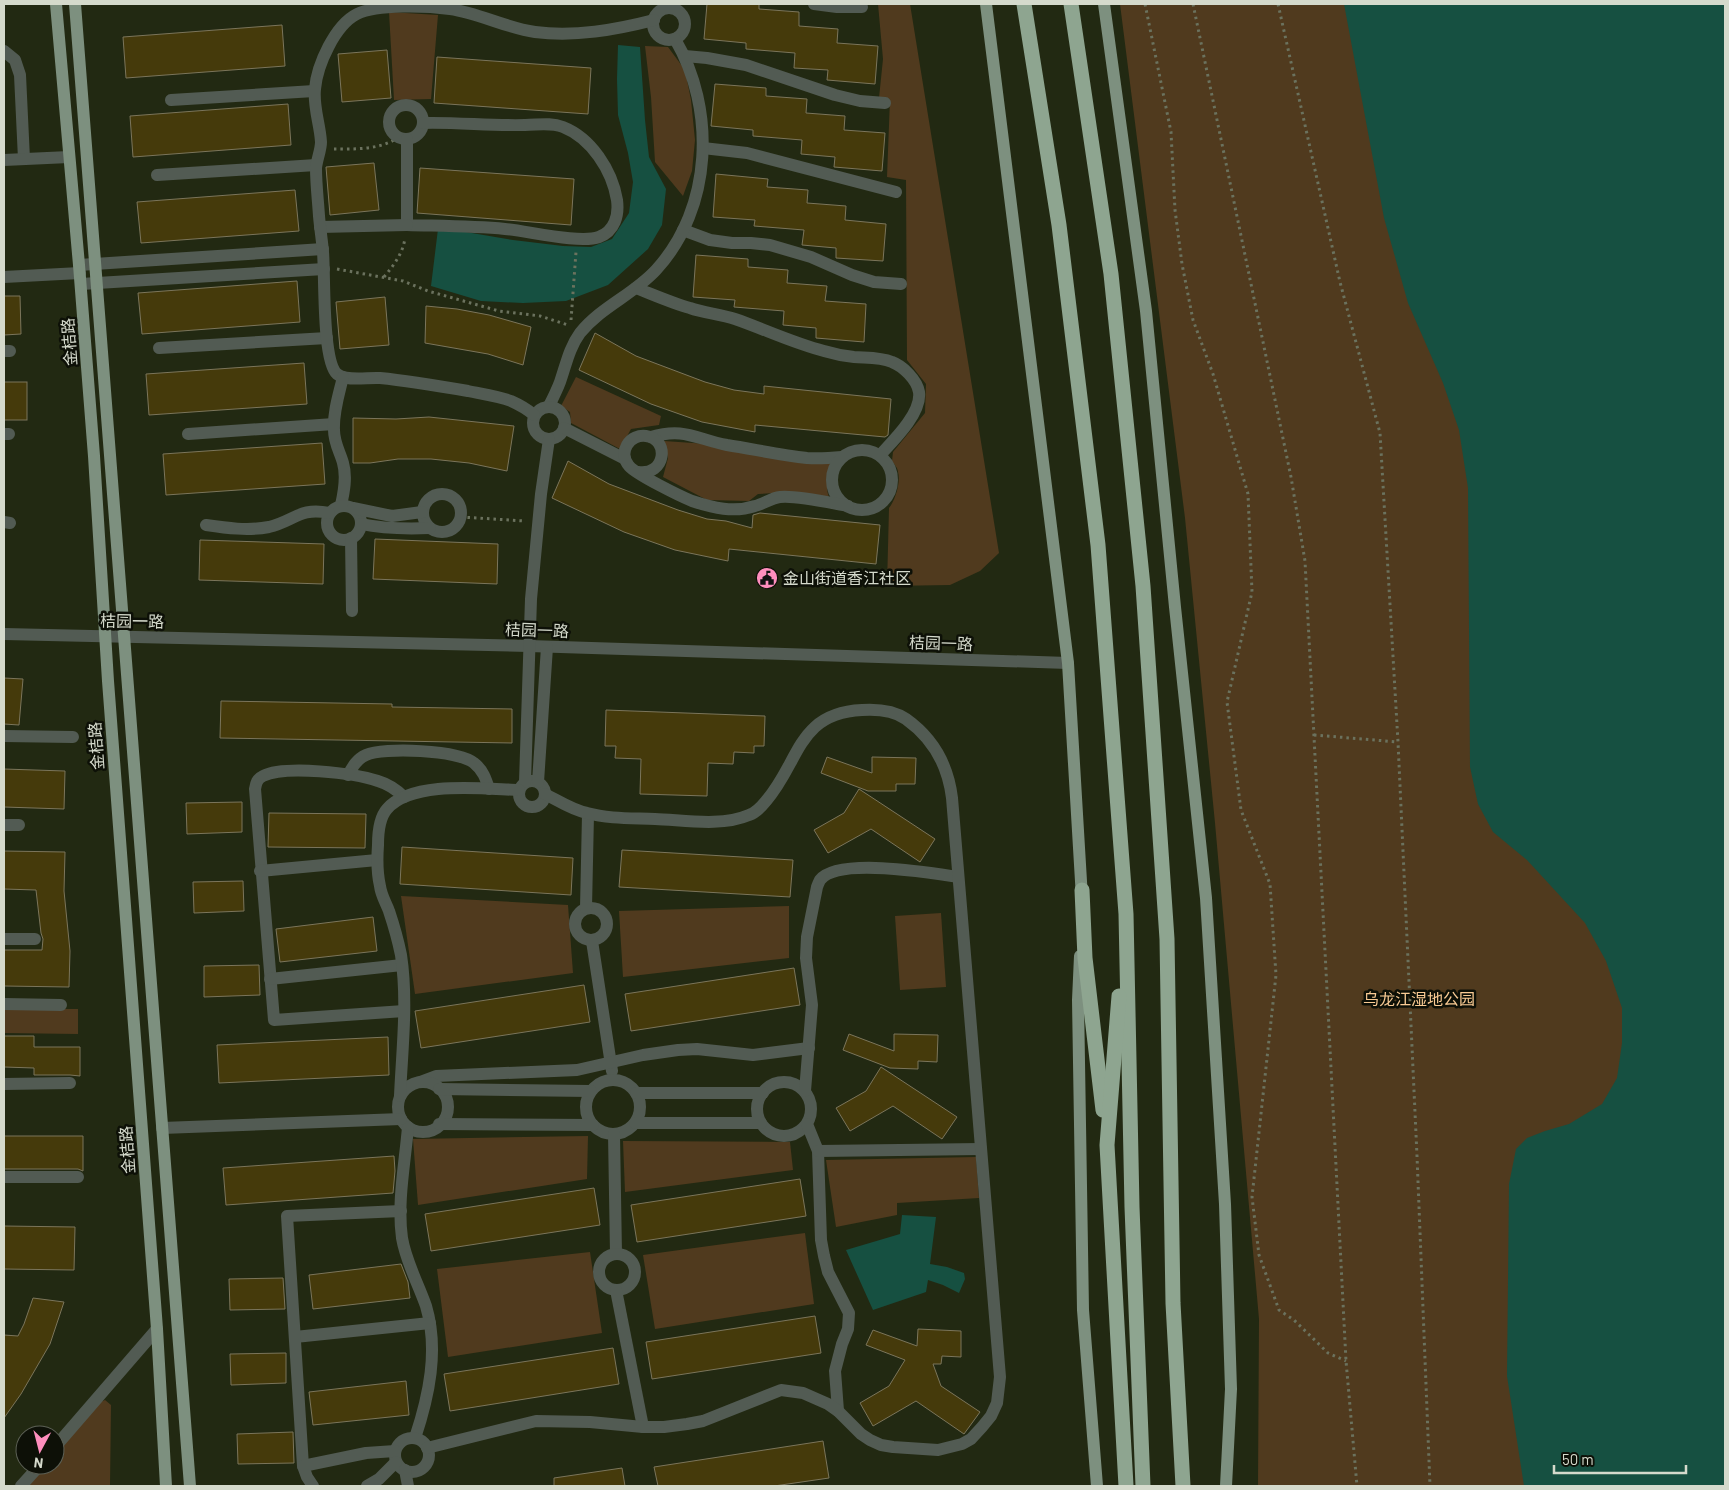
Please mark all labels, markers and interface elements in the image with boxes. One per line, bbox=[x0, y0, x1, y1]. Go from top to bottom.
street label: 金桔路 bbox=[57, 317, 80, 367]
public building icon: 金山街道香江社区 bbox=[755, 566, 779, 590]
place label: 金山街道香江社区 bbox=[783, 568, 911, 587]
street label: 桔园一路 bbox=[100, 610, 164, 631]
street label: 桔园一路 bbox=[505, 619, 569, 640]
street label: 桔园一路 bbox=[909, 632, 973, 653]
street label: 金桔路 bbox=[84, 721, 107, 771]
park label: 乌龙江湿地公园 bbox=[1363, 989, 1475, 1008]
street label: 金桔路 bbox=[115, 1125, 138, 1175]
north arrow bbox=[15, 1425, 65, 1475]
scale bar bbox=[1554, 1442, 1686, 1474]
text: 50 m bbox=[1562, 1450, 1594, 1468]
text: N bbox=[33, 1454, 44, 1472]

